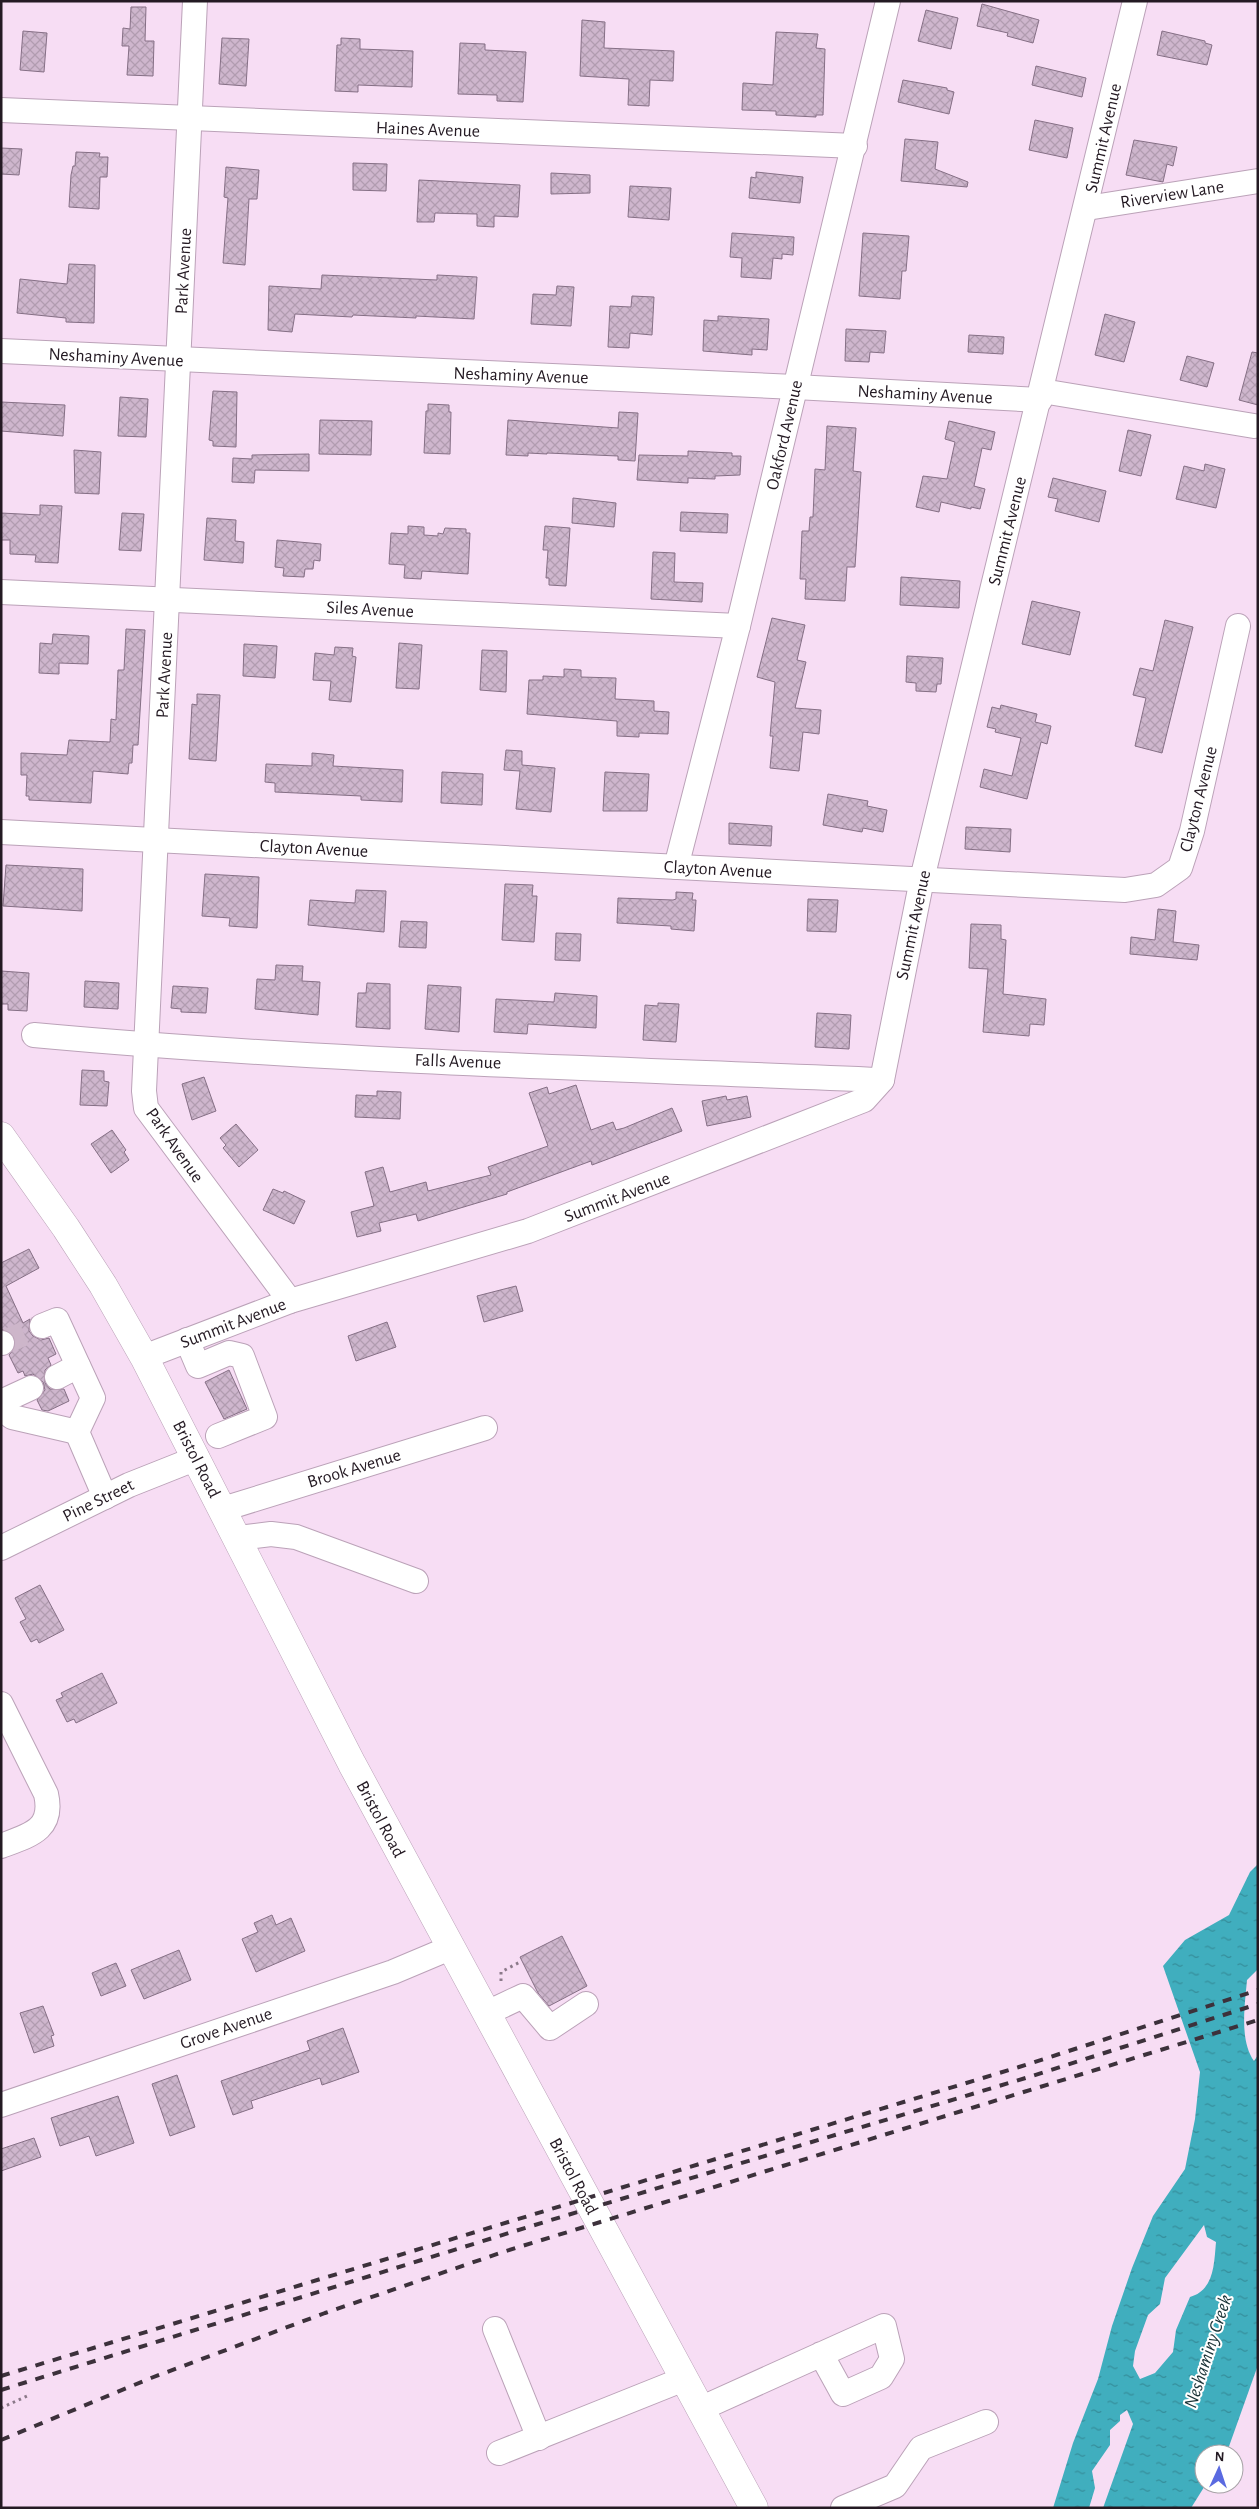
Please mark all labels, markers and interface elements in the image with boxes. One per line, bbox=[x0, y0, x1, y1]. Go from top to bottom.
street label: Summit Avenue bbox=[1083, 82, 1125, 195]
street label: Haines Avenue bbox=[376, 119, 480, 141]
street label: Riverview Lane bbox=[1119, 178, 1225, 212]
street label: Park Avenue bbox=[173, 227, 195, 315]
street label: Neshaminy Avenue bbox=[48, 345, 184, 371]
street label: Neshaminy Avenue bbox=[453, 365, 589, 387]
street label: Oakford Avenue bbox=[764, 378, 806, 492]
street label: Neshaminy Avenue bbox=[857, 382, 993, 408]
street label: Summit Avenue bbox=[986, 475, 1030, 588]
street label: Siles Avenue bbox=[326, 599, 414, 621]
street label: Park Avenue bbox=[154, 631, 176, 719]
street label: Clayton Avenue bbox=[1177, 744, 1221, 854]
street label: Clayton Avenue bbox=[259, 837, 369, 861]
street label: Clayton Avenue bbox=[663, 858, 773, 882]
street label: Summit Avenue bbox=[894, 869, 934, 982]
street label: Falls Avenue bbox=[414, 1051, 502, 1073]
street label: Park Avenue bbox=[142, 1105, 206, 1186]
street label: Summit Avenue bbox=[562, 1170, 673, 1226]
street label: Summit Avenue bbox=[178, 1296, 289, 1352]
street label: Bristol Road bbox=[169, 1418, 223, 1501]
street label: Brook Avenue bbox=[305, 1446, 403, 1492]
street label: Pine Street bbox=[60, 1476, 137, 1526]
street label: Bristol Road bbox=[352, 1778, 408, 1861]
street label: Grove Avenue bbox=[178, 2005, 275, 2053]
street label: Bristol Road bbox=[545, 2135, 601, 2218]
water label: Neshaminy Creek bbox=[1181, 2292, 1236, 2410]
north arrow bbox=[1194, 2444, 1244, 2494]
text: N bbox=[1214, 2450, 1225, 2464]

